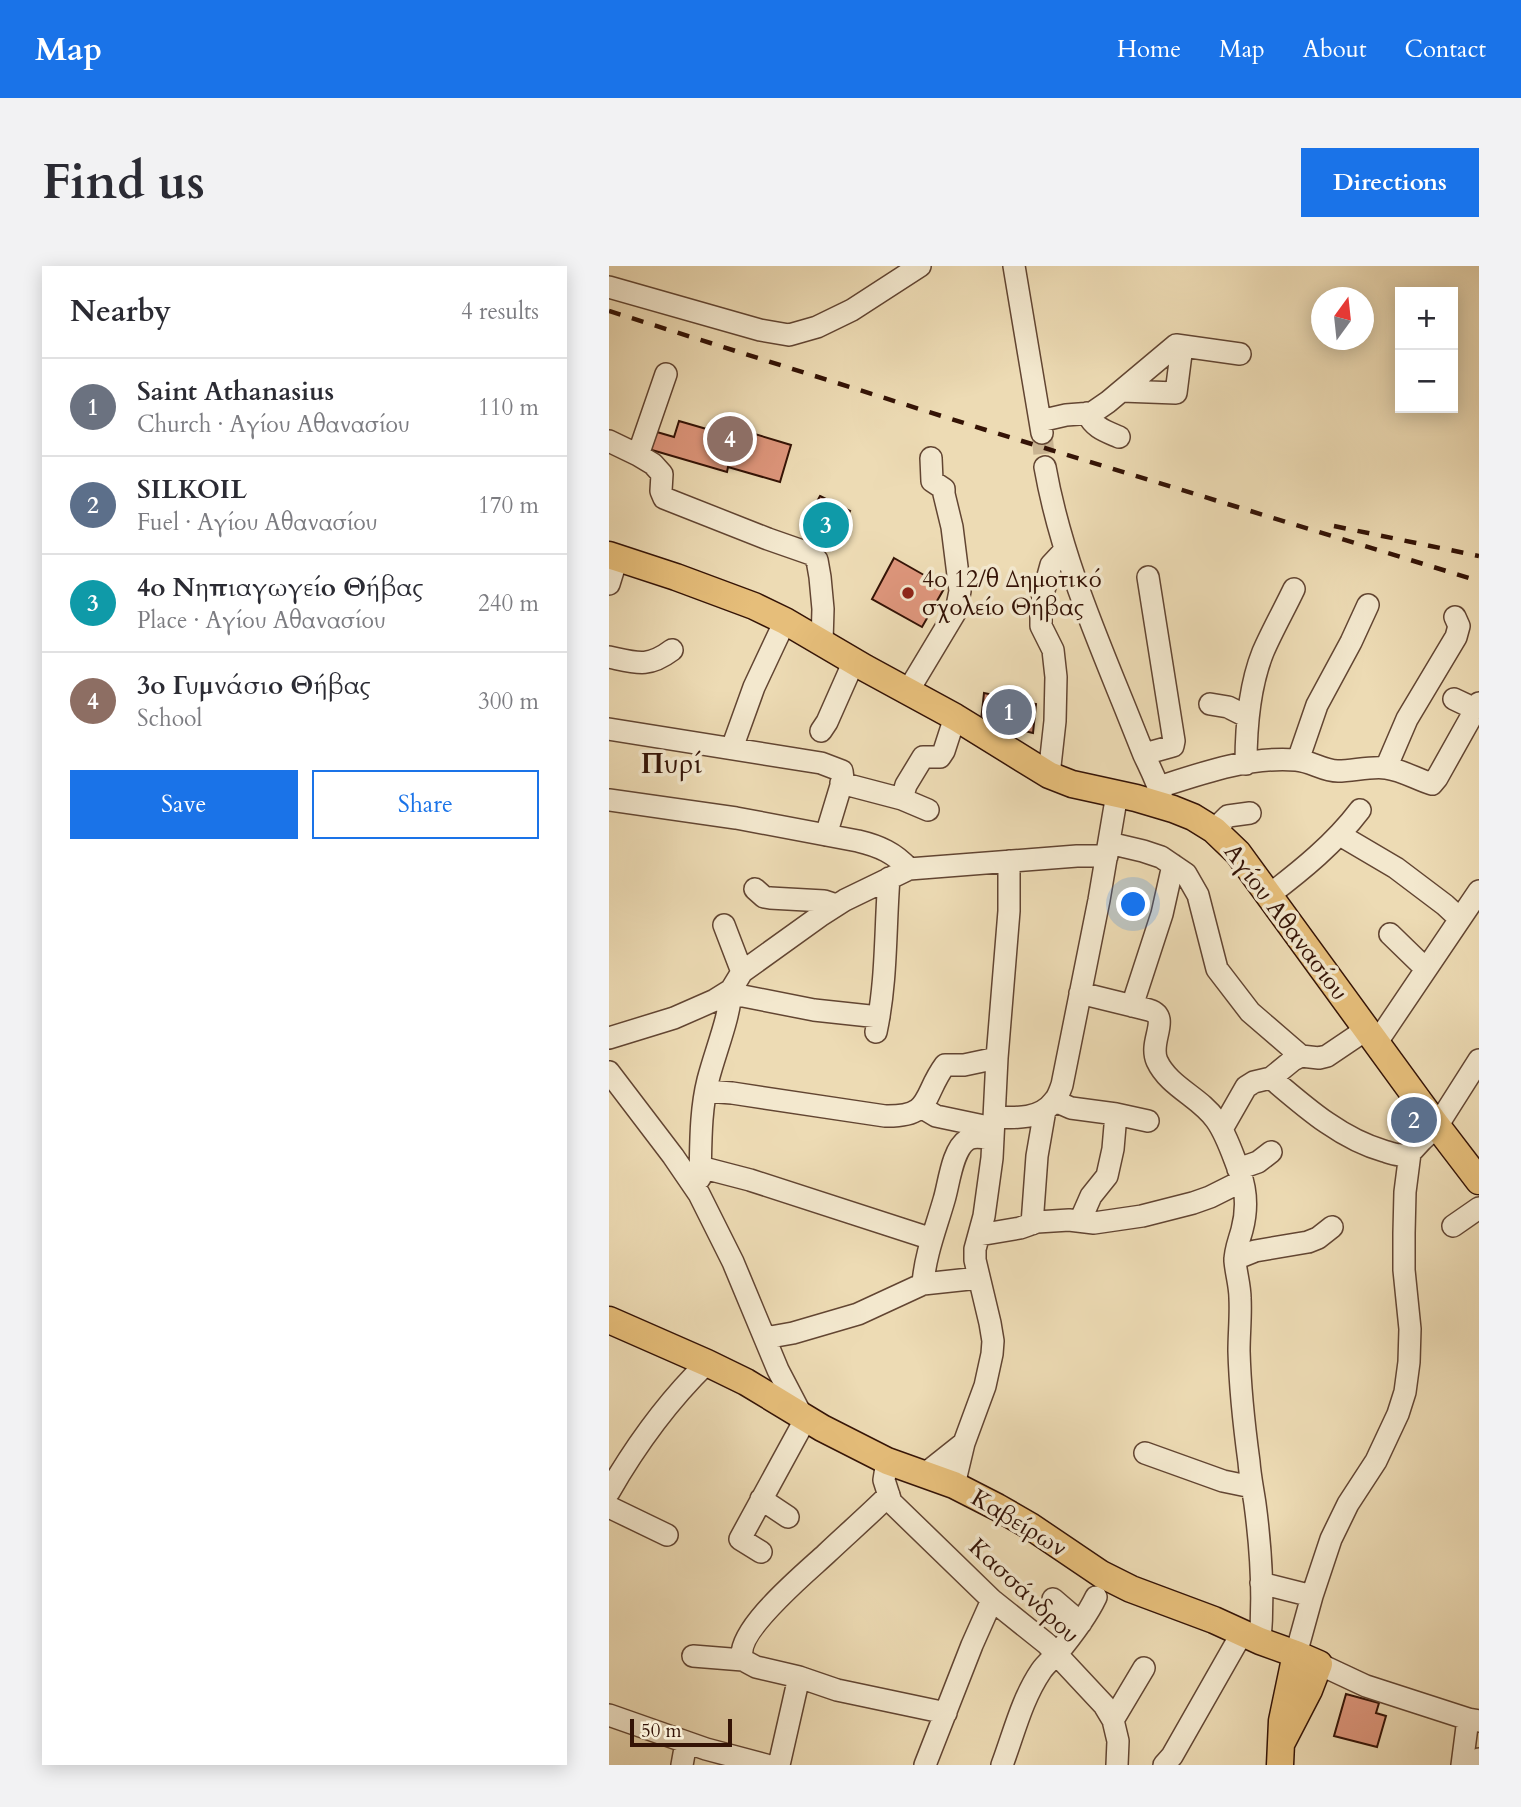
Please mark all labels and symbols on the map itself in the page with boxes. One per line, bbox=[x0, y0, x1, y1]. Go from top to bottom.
north arrow bbox=[1311, 287, 1374, 350]
pin: 4 bbox=[707, 413, 753, 465]
pin: 3 bbox=[803, 499, 849, 551]
place label: 4ο 12/θ Δημοτικό σχολείο Θήβας bbox=[922, 563, 1102, 624]
marker: 4ο 12/θ Δημοτικό σχολείο Θήβας bbox=[900, 585, 916, 601]
pin: 1 bbox=[986, 686, 1032, 738]
district label: Πυρί bbox=[641, 745, 702, 783]
street label: Αγίου Αθανασίου bbox=[1216, 837, 1356, 1007]
your location bbox=[1116, 887, 1150, 921]
pin: 2 bbox=[1391, 1094, 1437, 1146]
street label: Καβείρων bbox=[965, 1481, 1073, 1565]
street label: Κασσάνδρου bbox=[961, 1531, 1087, 1651]
scale bar bbox=[630, 1716, 731, 1748]

